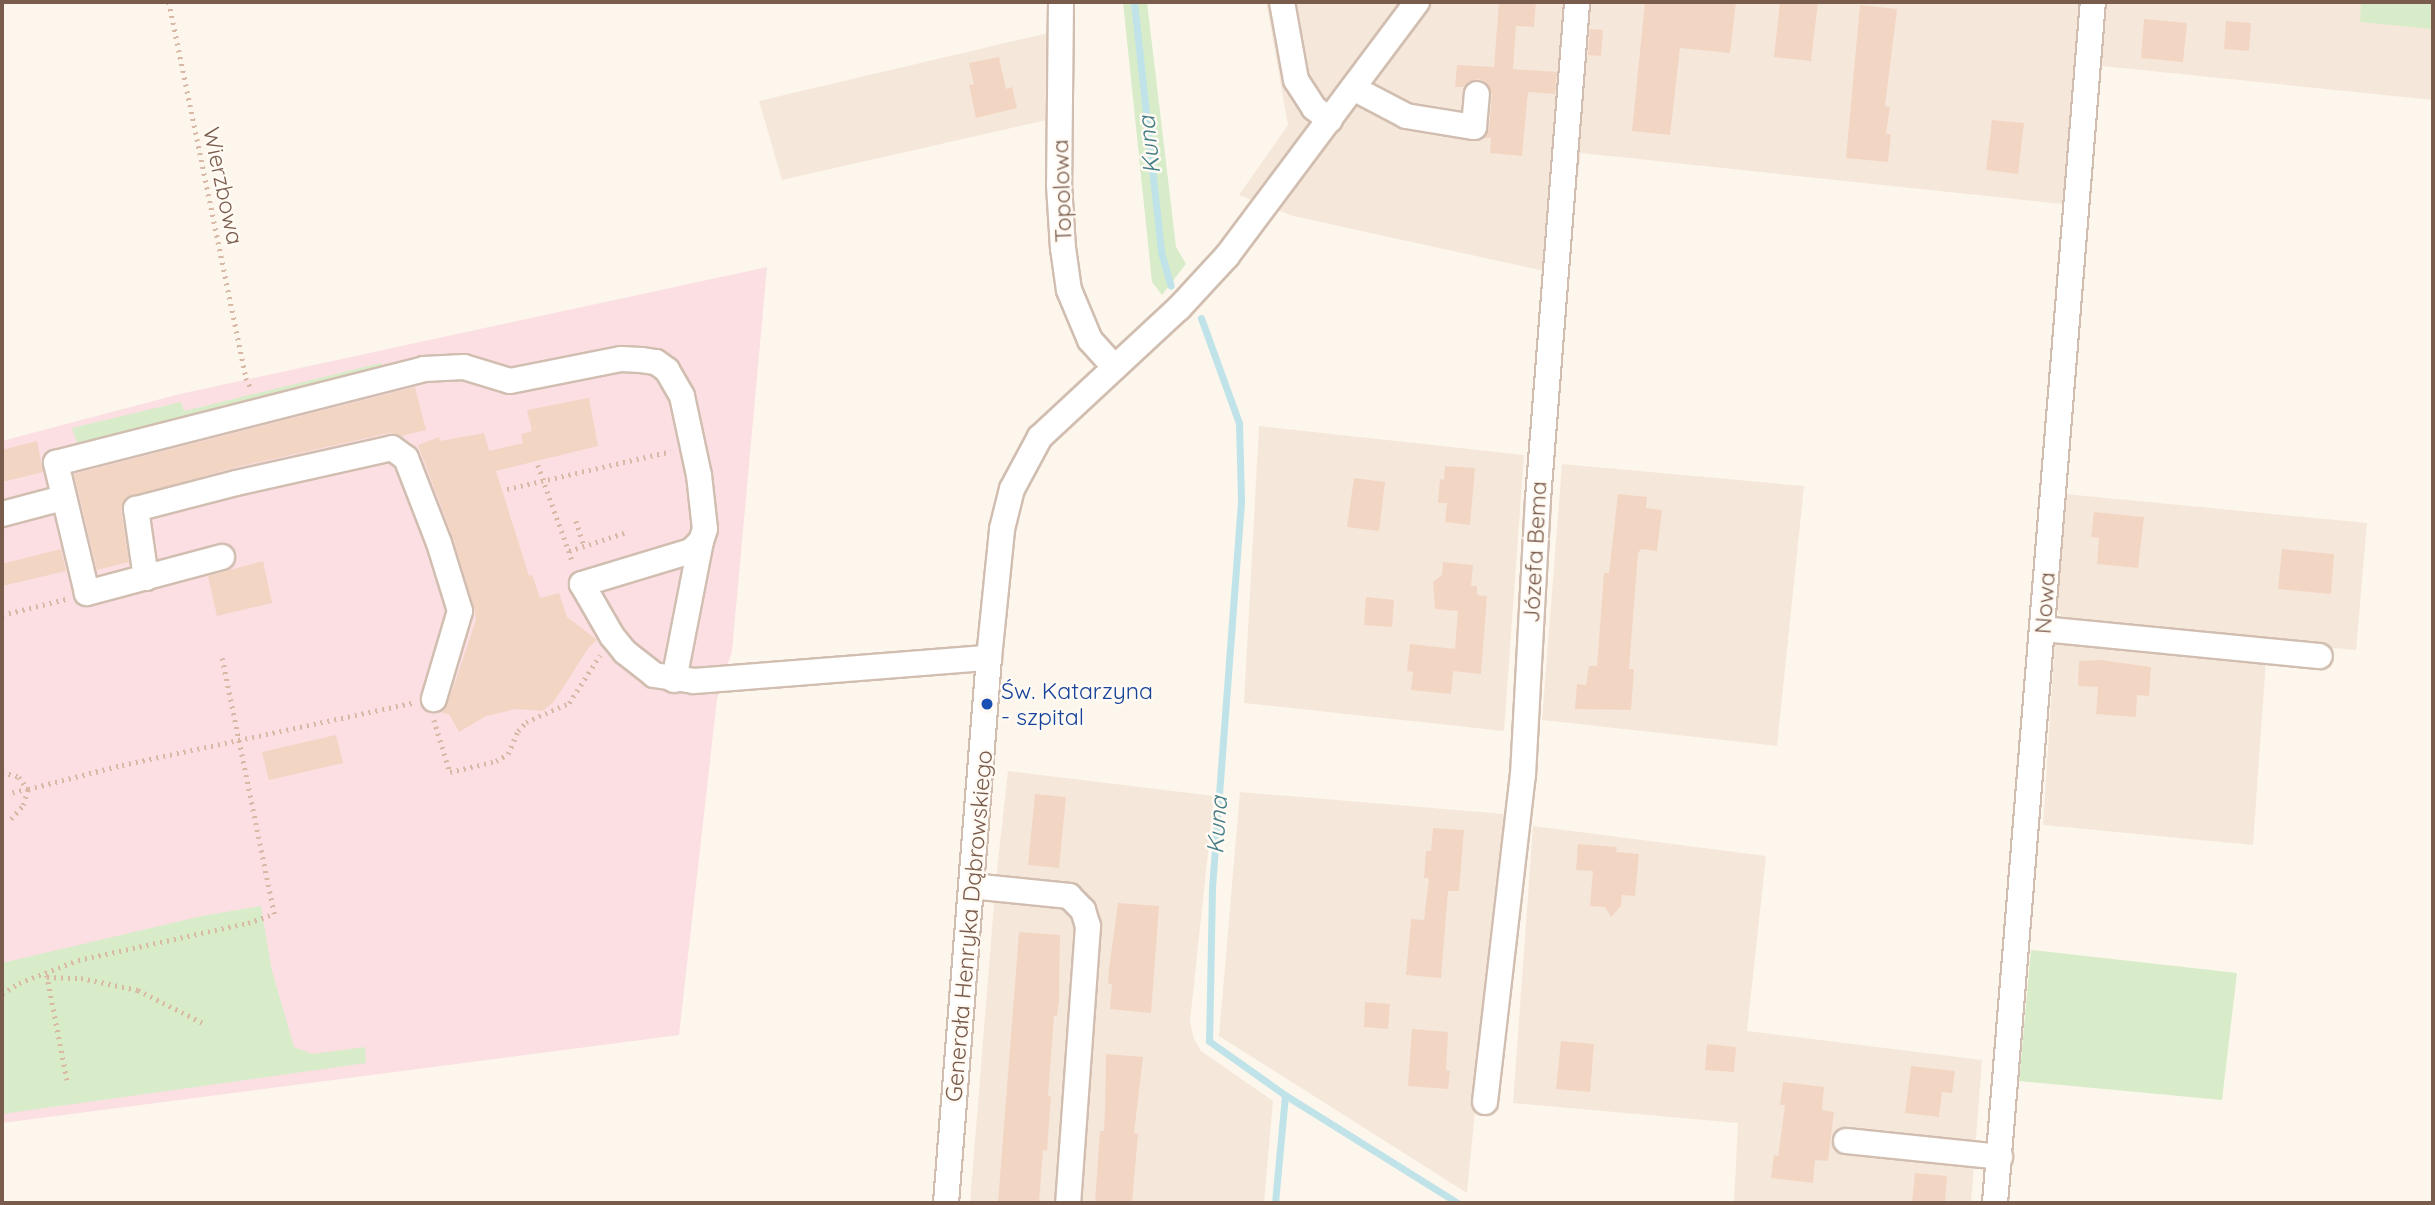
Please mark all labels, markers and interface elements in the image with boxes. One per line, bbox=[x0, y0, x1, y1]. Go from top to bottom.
water label: Kuna bbox=[1132, 115, 1166, 175]
street label: Wierzbowa bbox=[197, 125, 249, 247]
street label: Topolowa bbox=[1046, 139, 1078, 243]
street label: Józefa Bema bbox=[1518, 480, 1552, 624]
street label: Nowa bbox=[2029, 571, 2061, 635]
place label: Św. Katarzyna - szpital bbox=[1001, 677, 1153, 731]
marker: Św. Katarzyna - szpital bbox=[979, 696, 995, 712]
street label: Generała Henryka Dąbrowskiego bbox=[940, 749, 998, 1103]
water label: Kuna bbox=[1201, 795, 1233, 855]

